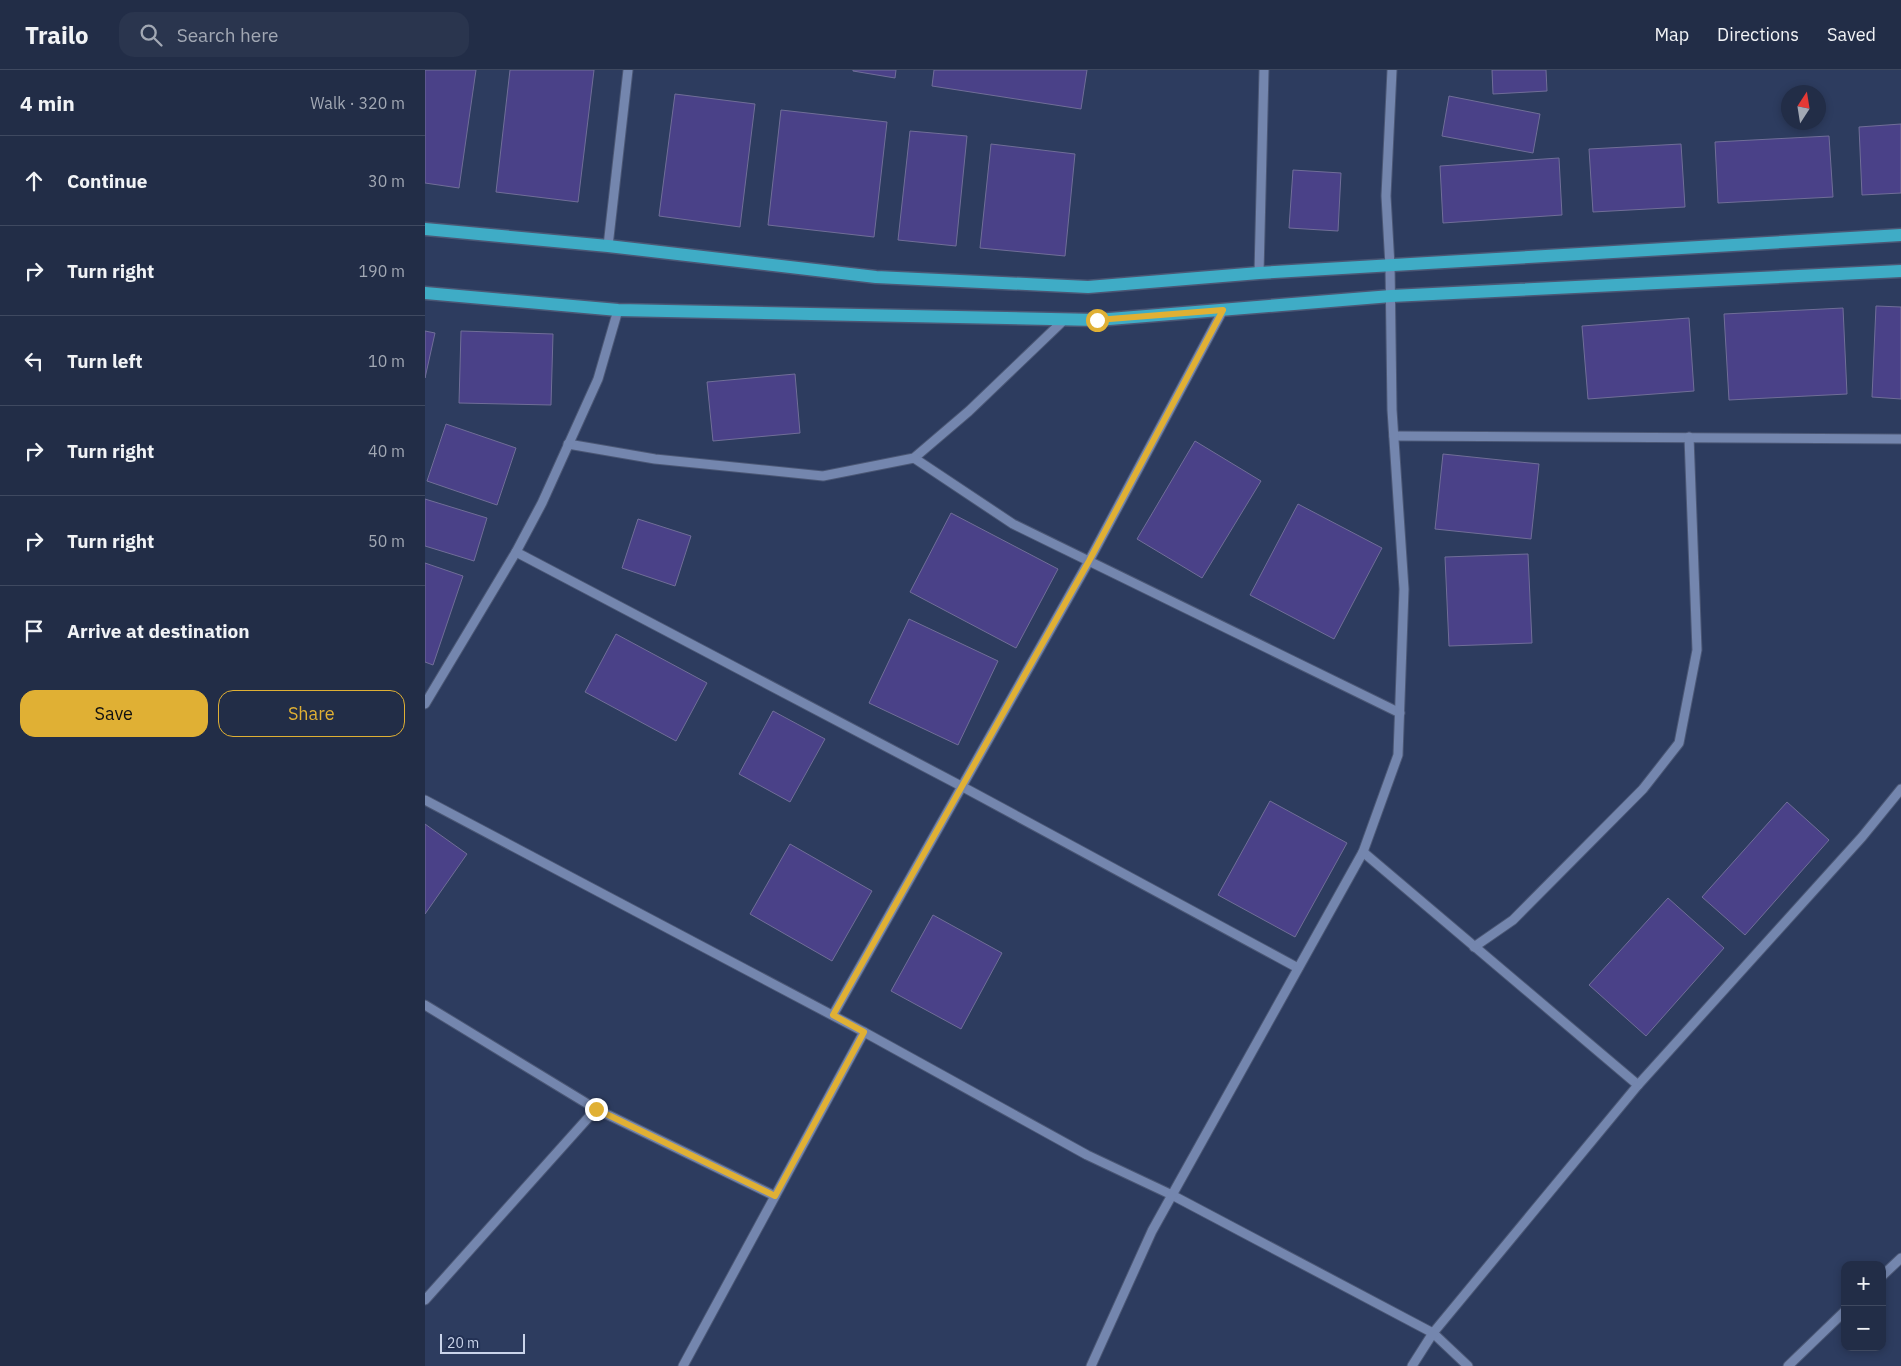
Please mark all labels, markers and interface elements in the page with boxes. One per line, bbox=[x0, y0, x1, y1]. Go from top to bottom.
search box bbox=[119, 12, 469, 57]
text: Trailo bbox=[25, 19, 89, 51]
icon: search bbox=[137, 21, 165, 49]
text: Search here bbox=[177, 23, 278, 47]
text: Map bbox=[1654, 23, 1689, 46]
text: Directions bbox=[1717, 23, 1799, 46]
text: Saved bbox=[1827, 23, 1876, 46]
north arrow bbox=[1781, 85, 1826, 130]
text: 4 min bbox=[20, 89, 75, 117]
text: Walk · 320 m bbox=[310, 93, 405, 113]
icon: ahead bbox=[20, 167, 48, 195]
text: Continue bbox=[67, 169, 147, 193]
text: 30 m bbox=[368, 171, 405, 191]
icon: right bbox=[20, 257, 48, 285]
text: Turn right bbox=[67, 259, 154, 283]
text: 190 m bbox=[358, 261, 405, 281]
route start bbox=[1086, 309, 1109, 332]
icon: left bbox=[20, 347, 48, 375]
text: Turn left bbox=[67, 349, 143, 373]
text: 10 m bbox=[368, 351, 405, 371]
icon: right bbox=[20, 437, 48, 465]
text: Turn right bbox=[67, 439, 154, 463]
text: 40 m bbox=[368, 441, 405, 461]
icon: right bbox=[20, 527, 48, 555]
text: Turn right bbox=[67, 529, 154, 553]
text: 50 m bbox=[368, 531, 405, 551]
icon: arrive bbox=[20, 617, 48, 645]
text: Arrive at destination bbox=[67, 619, 250, 643]
button: Save bbox=[20, 690, 208, 737]
button: Share bbox=[218, 690, 405, 737]
route end bbox=[585, 1098, 608, 1121]
map controls bbox=[1841, 1261, 1886, 1351]
button: + bbox=[1841, 1261, 1886, 1306]
button: − bbox=[1841, 1306, 1886, 1351]
scale bar bbox=[440, 1331, 525, 1354]
text: 20 m bbox=[447, 1334, 479, 1352]

